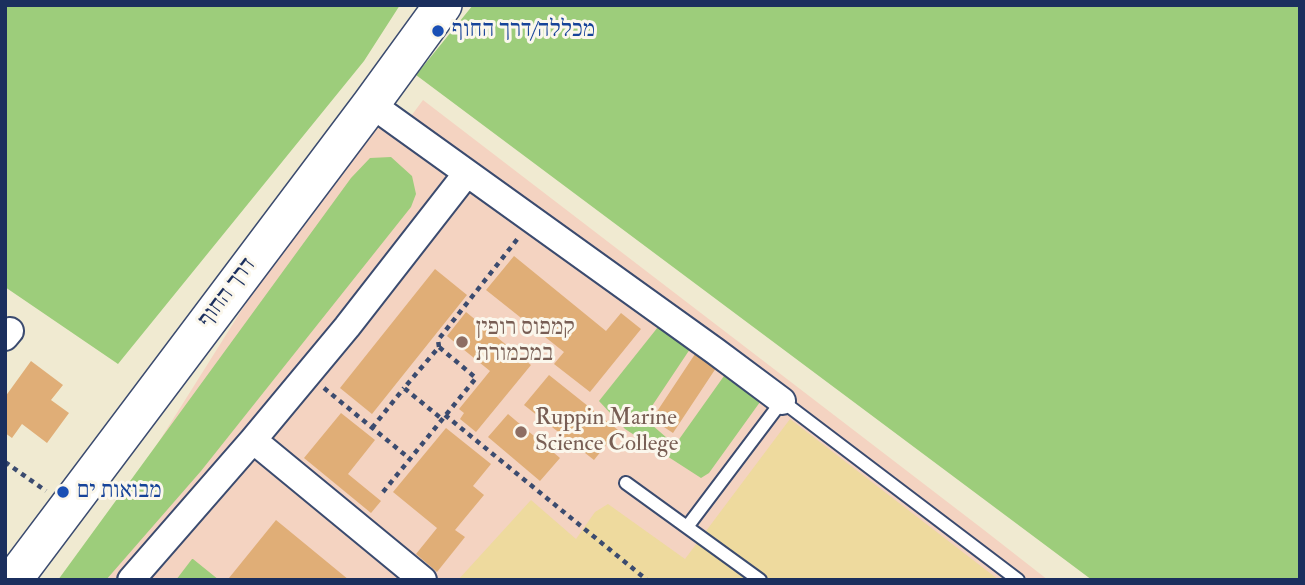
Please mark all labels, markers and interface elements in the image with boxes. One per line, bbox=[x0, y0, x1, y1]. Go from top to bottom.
place label: מכללה/דרך החוף bbox=[452, 17, 595, 45]
marker: מכללה/דרך החוף bbox=[430, 23, 446, 39]
street label: דרך החוף bbox=[193, 253, 263, 333]
place label: קמפוס רופין במכמורת bbox=[476, 315, 575, 369]
marker: קמפוס רופין במכמורת bbox=[454, 334, 470, 350]
place label: Ruppin Marine Science College bbox=[535, 405, 678, 459]
marker: Ruppin Marine Science College bbox=[513, 424, 529, 440]
place label: מבואות ים bbox=[77, 478, 162, 506]
marker: מבואות ים bbox=[55, 484, 71, 500]

